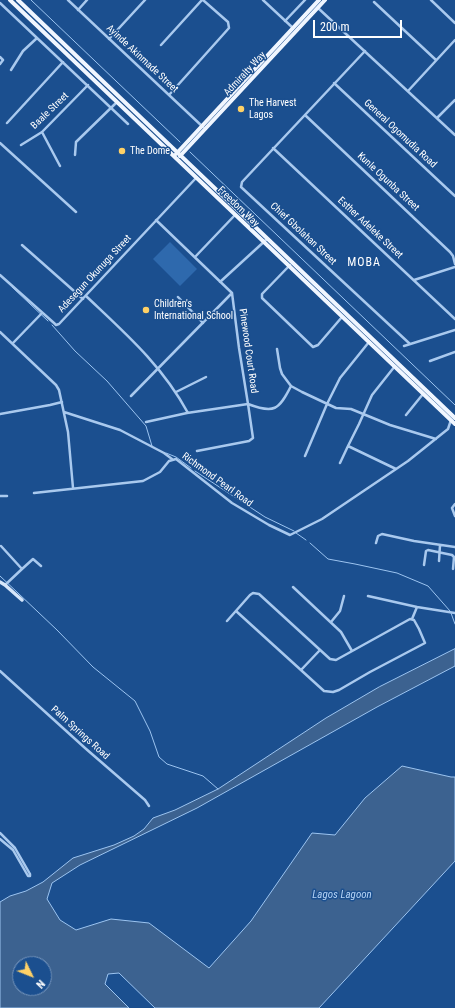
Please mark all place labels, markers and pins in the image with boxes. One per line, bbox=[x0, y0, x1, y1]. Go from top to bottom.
place label: The Harvest Lagos bbox=[249, 97, 297, 120]
marker: The Harvest Lagos bbox=[236, 104, 246, 114]
place label: The Dome bbox=[130, 145, 170, 157]
marker: The Dome bbox=[117, 146, 127, 156]
place label: Children's International School bbox=[154, 298, 233, 322]
marker: Children's International School bbox=[141, 305, 151, 315]

